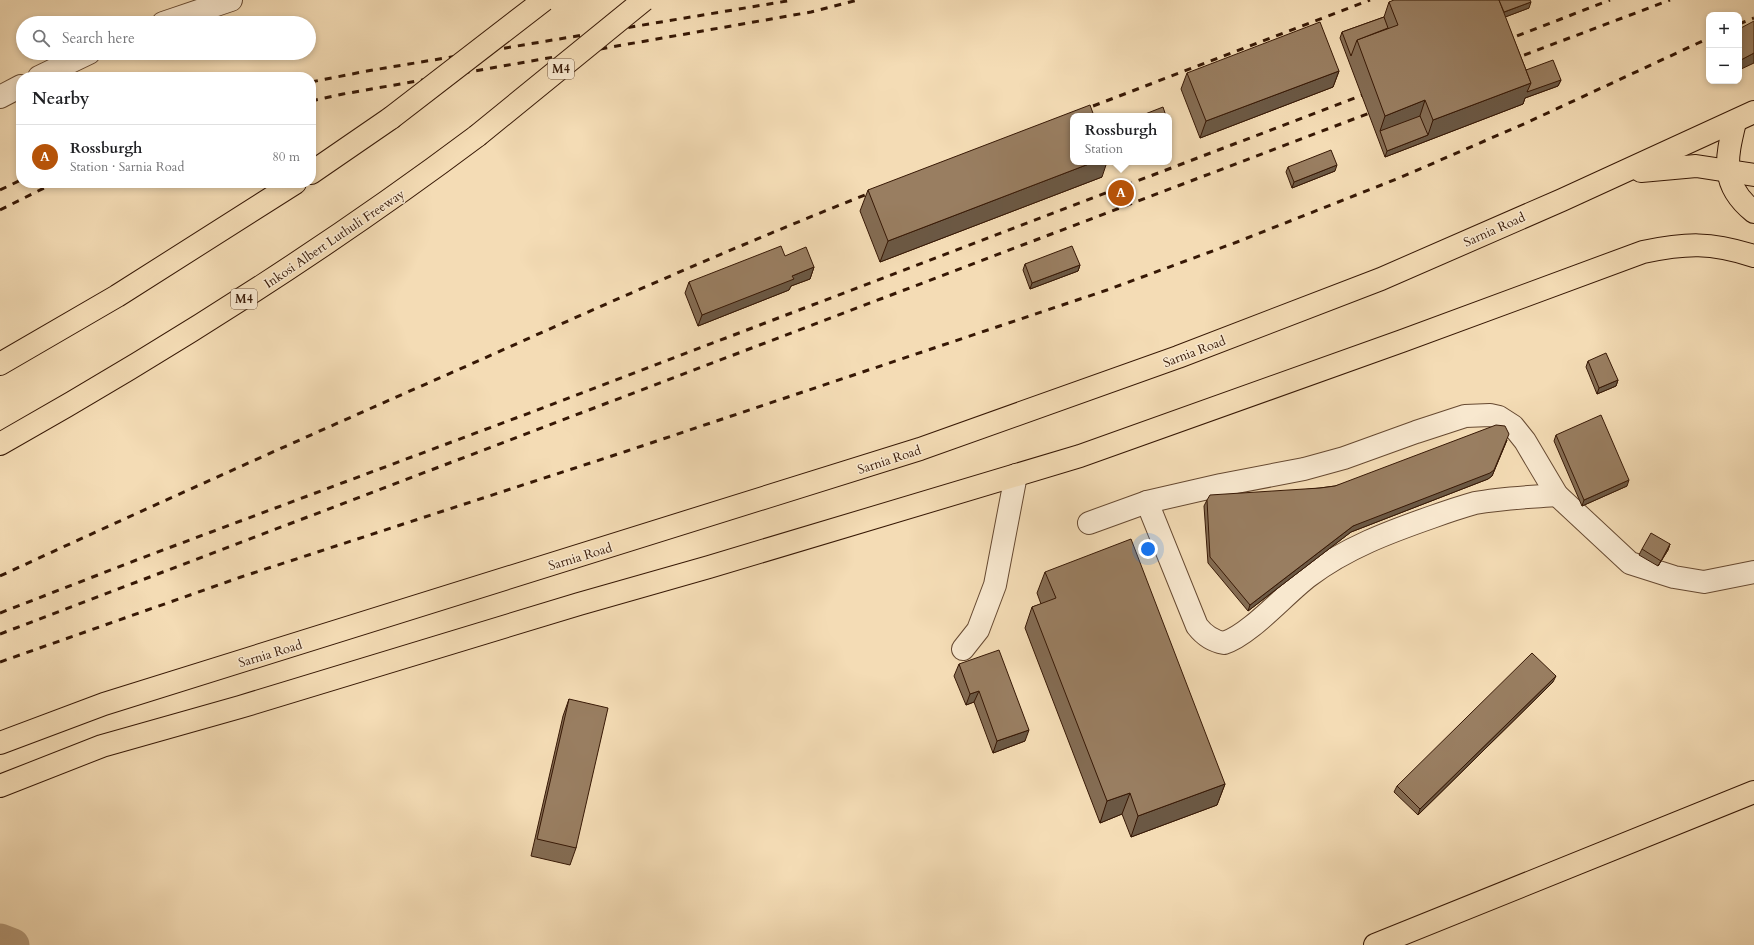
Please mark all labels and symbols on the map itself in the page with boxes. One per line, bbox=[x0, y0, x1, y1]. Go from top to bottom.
road number: M4 bbox=[548, 59, 574, 79]
pin: A bbox=[1108, 178, 1134, 208]
street label: Inkosi Albert Luthuli Freeway bbox=[261, 185, 408, 293]
street label: Sarnia Road bbox=[1461, 208, 1528, 251]
road number: M4 bbox=[231, 289, 257, 309]
street label: Sarnia Road bbox=[1161, 332, 1228, 372]
street label: Sarnia Road bbox=[855, 441, 923, 479]
street label: Sarnia Road bbox=[546, 539, 614, 575]
your location bbox=[1138, 539, 1158, 559]
street label: Sarnia Road bbox=[236, 636, 304, 672]

